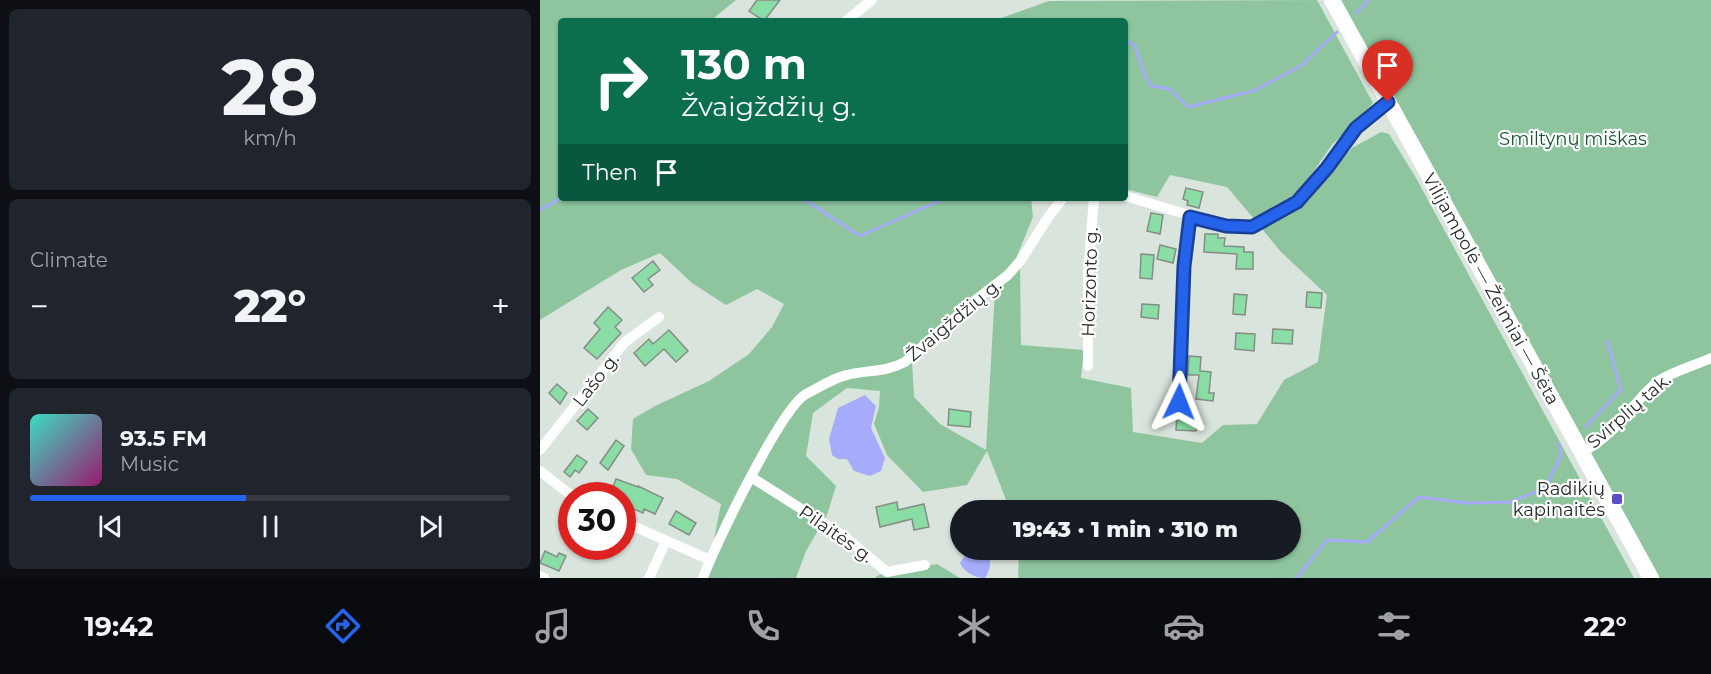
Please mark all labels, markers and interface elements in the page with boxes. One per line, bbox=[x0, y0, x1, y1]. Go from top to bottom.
text: 130 m bbox=[681, 38, 807, 90]
text: 28 bbox=[221, 39, 319, 135]
pin bbox=[1362, 40, 1413, 102]
icon: right bbox=[582, 42, 660, 120]
icon: arrive bbox=[1371, 49, 1404, 82]
text: Žvaigždžių g. bbox=[681, 90, 856, 123]
text: km/h bbox=[243, 126, 297, 150]
park label: Smiltynų miškas bbox=[1499, 128, 1647, 150]
icon: arrive bbox=[650, 156, 683, 189]
text: Then bbox=[582, 159, 638, 186]
street label: Vilijampolė — Žeimiai — Šėta bbox=[1418, 169, 1564, 409]
street label: Horizonto g. bbox=[1077, 227, 1103, 337]
text: Climate bbox=[30, 248, 108, 272]
street label: Žvaigždžių g. bbox=[902, 274, 1006, 366]
text: 22° bbox=[234, 278, 306, 333]
text: − bbox=[30, 286, 49, 326]
text: + bbox=[491, 286, 510, 326]
street label: Lašo g. bbox=[568, 349, 624, 411]
street label: Svirplių tak. bbox=[1583, 369, 1675, 453]
position arrow bbox=[1147, 370, 1211, 434]
text: 93.5 FM bbox=[120, 425, 207, 452]
text: Music bbox=[120, 452, 179, 476]
place label: Radikių kapinaitės bbox=[1513, 478, 1605, 521]
speed limit sign: 30 bbox=[558, 482, 636, 560]
marker: Radikių kapinaitės bbox=[1610, 492, 1624, 506]
street label: Pilaitės g. bbox=[795, 500, 877, 568]
icon: previous bbox=[94, 510, 127, 543]
icon: pause bbox=[254, 510, 287, 543]
icon: next bbox=[414, 510, 447, 543]
text: 19:43 · 1 min · 310 m bbox=[1013, 516, 1238, 543]
icon: directions bbox=[322, 605, 364, 647]
icon: music bbox=[532, 605, 574, 647]
icon: phone bbox=[742, 605, 784, 647]
icon: climate bbox=[953, 605, 995, 647]
icon: car bbox=[1163, 605, 1205, 647]
icon: filters bbox=[1373, 605, 1415, 647]
text: 19:42 bbox=[84, 610, 154, 643]
text: 22° bbox=[1584, 610, 1627, 643]

